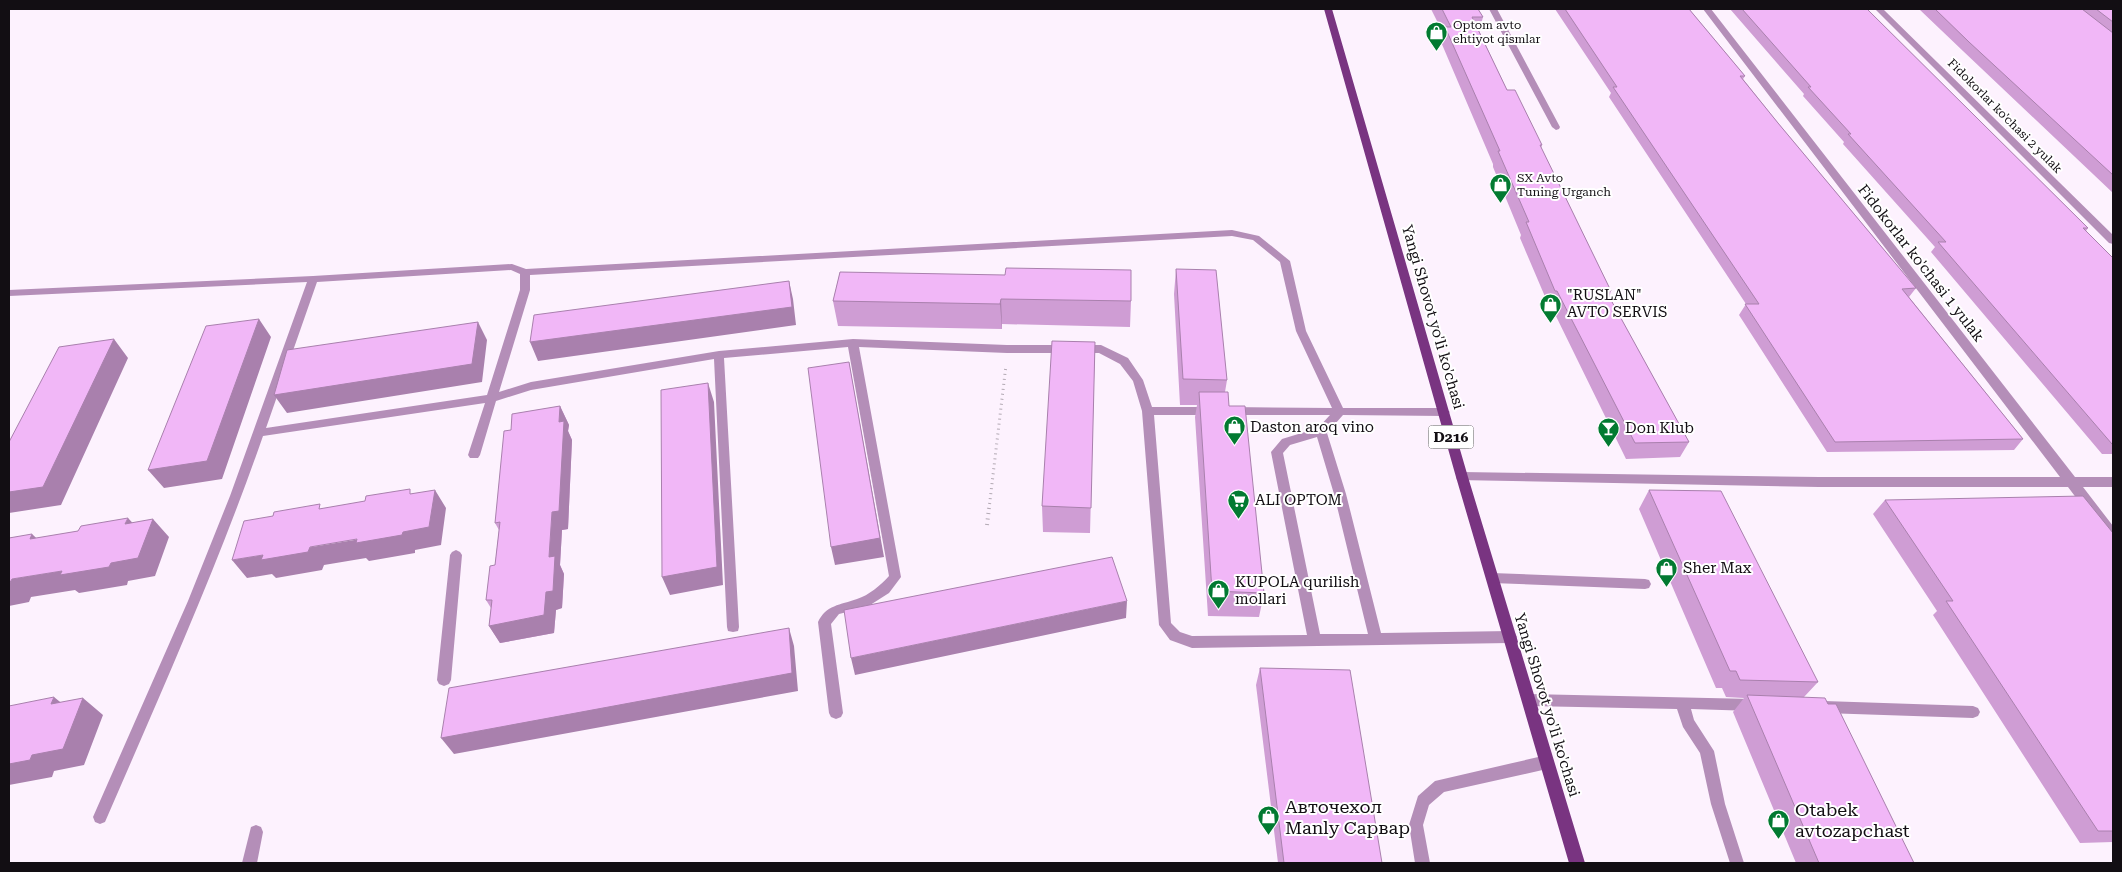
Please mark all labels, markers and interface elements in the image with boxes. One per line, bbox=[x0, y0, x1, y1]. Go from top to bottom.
place label: Optom avto ehtiyot qismlar bbox=[1453, 18, 1540, 46]
shop icon: Optom avto ehtiyot qismlar bbox=[1425, 20, 1449, 51]
street label: Fidokorlar ko'chasi 2 yulak bbox=[1945, 56, 2065, 176]
place label: SX Avto Tuning Urganch bbox=[1517, 171, 1611, 199]
shop icon: SX Avto Tuning Urganch bbox=[1489, 173, 1513, 204]
street label: Fidokorlar ko'chasi 1 yulak bbox=[1854, 181, 1988, 346]
street label: Yangi Shovot yo'li ko'chasi bbox=[1398, 223, 1468, 412]
place label: "RUSLAN" AVTO SERVIS bbox=[1567, 286, 1667, 321]
shop icon: "RUSLAN" AVTO SERVIS bbox=[1539, 292, 1563, 323]
shop icon: Daston aroq vino bbox=[1222, 415, 1246, 446]
bar icon: Don Klub bbox=[1597, 416, 1621, 447]
place label: Daston aroq vino bbox=[1250, 418, 1374, 436]
place label: Don Klub bbox=[1625, 419, 1694, 437]
road number: D216 bbox=[1428, 426, 1474, 448]
supermarket icon: ALI OPTOM bbox=[1227, 488, 1251, 519]
place label: ALI OPTOM bbox=[1255, 491, 1342, 509]
shop icon: Sher Max bbox=[1655, 556, 1679, 587]
place label: Sher Max bbox=[1683, 559, 1752, 577]
place label: KUPOLA qurilish mollari bbox=[1235, 573, 1360, 608]
shop icon: KUPOLA qurilish mollari bbox=[1207, 579, 1231, 610]
street label: Yangi Shovot yo'li ko'chasi bbox=[1510, 611, 1584, 799]
place label: Авточехол Manly Сарвар bbox=[1285, 796, 1410, 838]
place label: Otabek avtozapchast bbox=[1795, 799, 1910, 841]
shop icon: Авточехол Manly Сарвар bbox=[1257, 805, 1281, 836]
shop icon: Otabek avtozapchast bbox=[1767, 808, 1791, 839]

